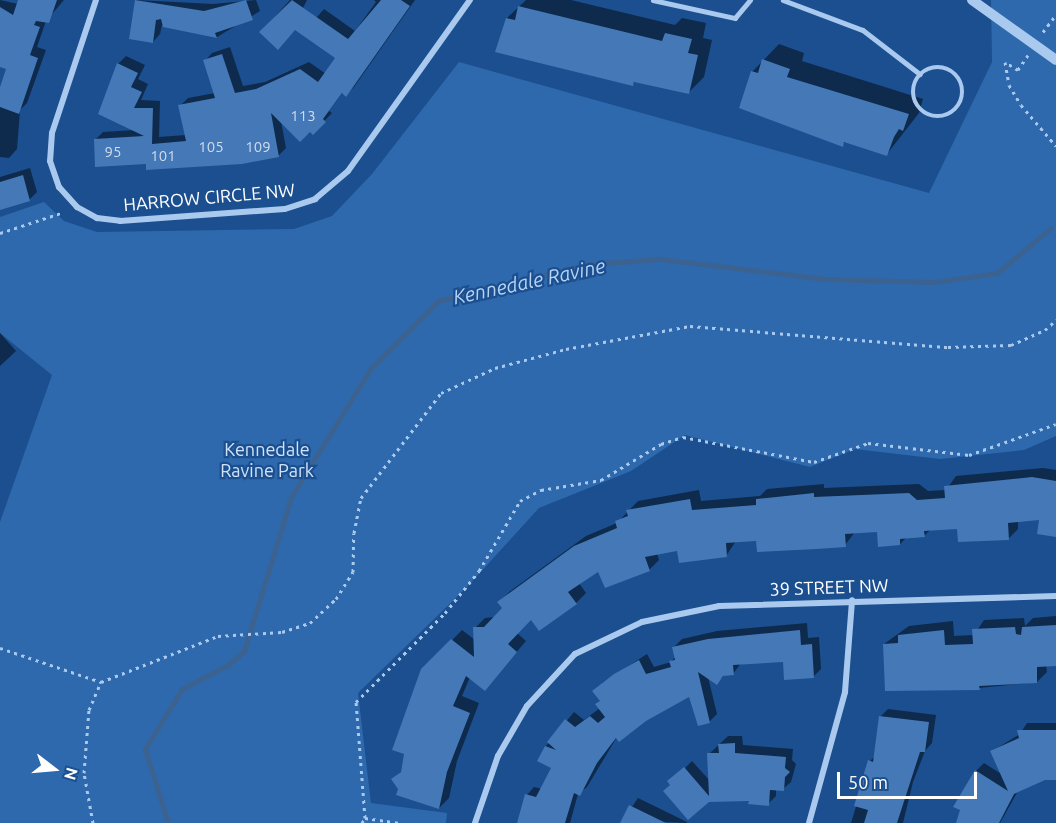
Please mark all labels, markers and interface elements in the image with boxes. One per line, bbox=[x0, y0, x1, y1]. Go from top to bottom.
house number: 113 bbox=[290, 107, 316, 125]
house number: 105 bbox=[198, 138, 224, 156]
house number: 109 bbox=[245, 138, 271, 156]
house number: 95 bbox=[105, 143, 121, 161]
house number: 101 bbox=[150, 147, 176, 165]
street label: HARROW CIRCLE NW bbox=[122, 179, 296, 215]
water label: Kennedale Ravine bbox=[451, 253, 607, 309]
park label: Kennedale Ravine Park bbox=[220, 439, 314, 482]
street label: 39 STREET NW bbox=[769, 574, 889, 600]
north arrow bbox=[24, 739, 84, 799]
scale bar bbox=[840, 760, 980, 798]
text: N bbox=[61, 766, 82, 782]
text: 50 m bbox=[848, 772, 888, 792]

